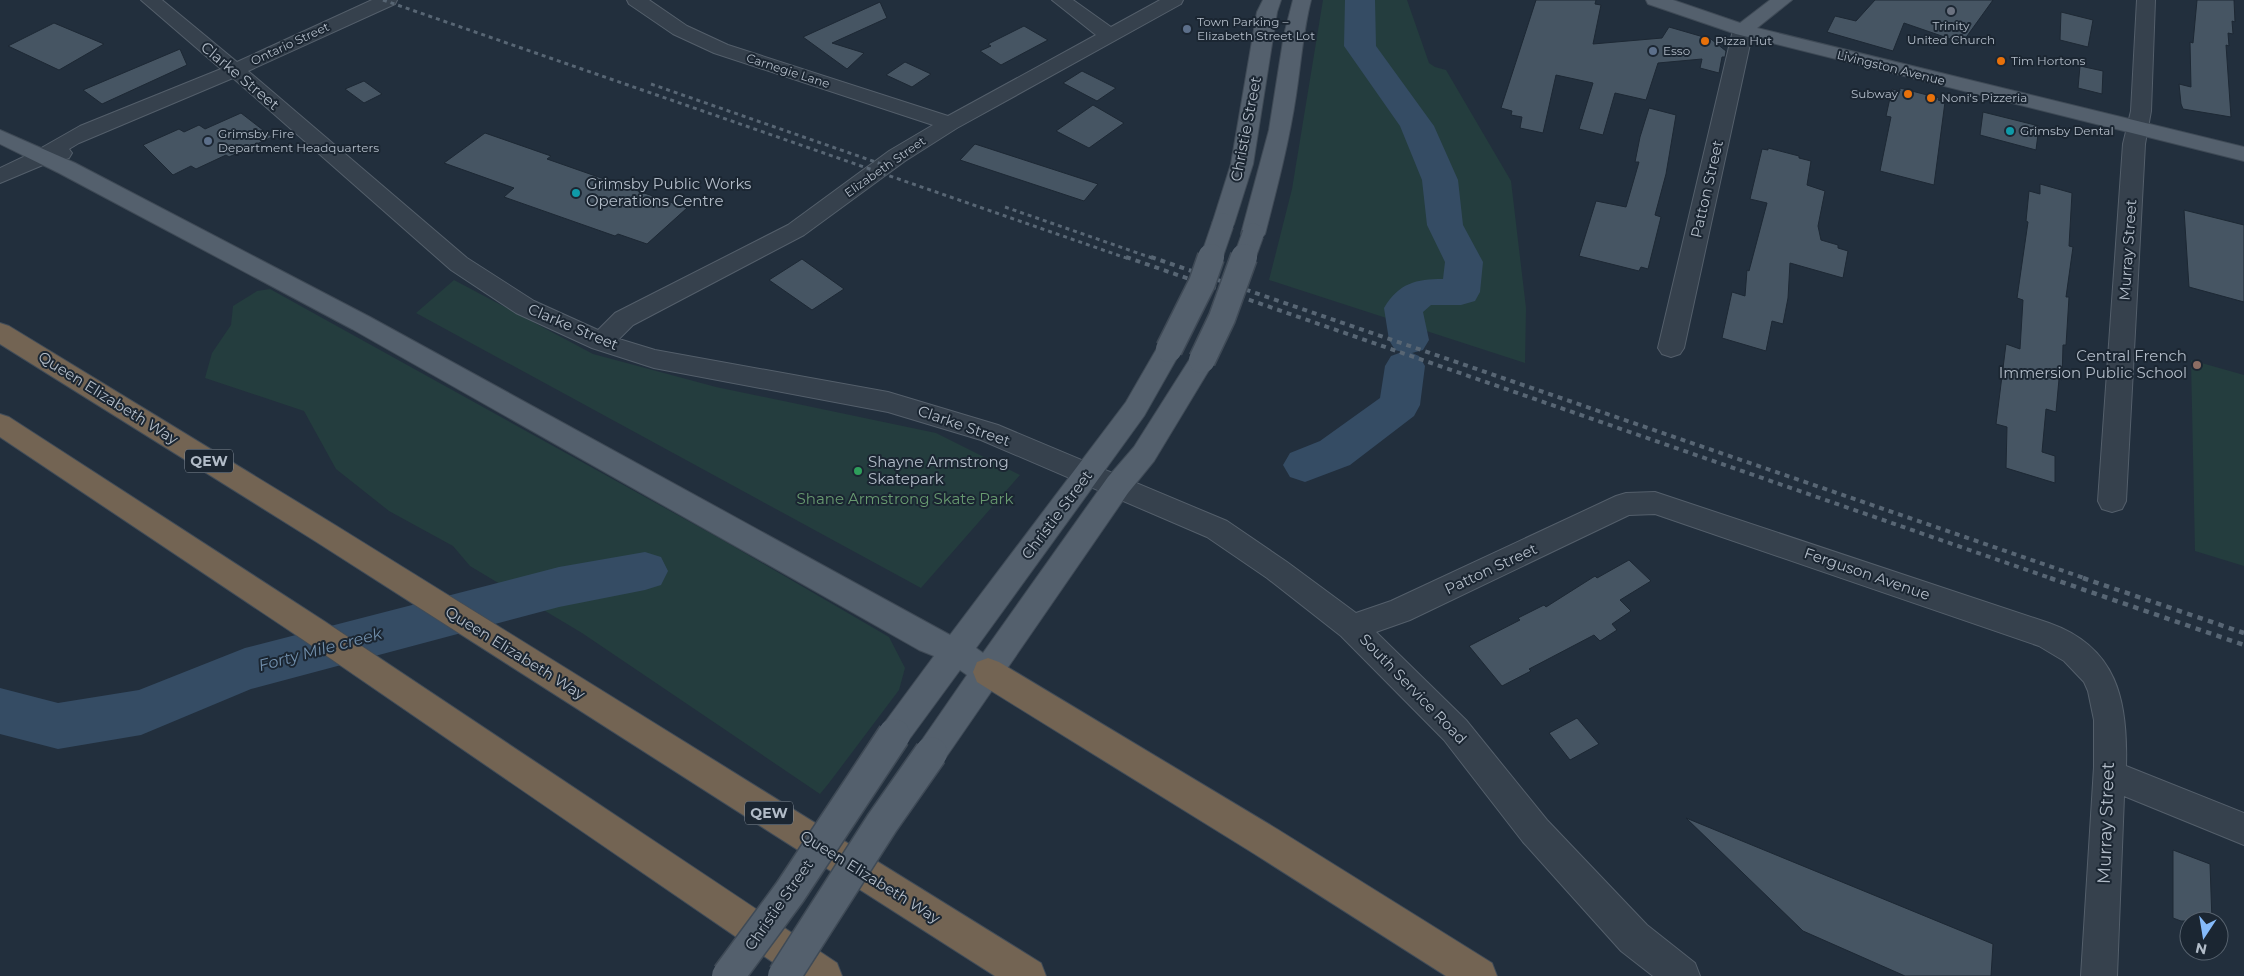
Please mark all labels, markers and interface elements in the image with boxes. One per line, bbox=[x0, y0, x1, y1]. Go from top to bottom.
marker: Trinity United Church bbox=[1945, 5, 1957, 17]
place label: Town Parking – Elizabeth Street Lot bbox=[1197, 14, 1315, 43]
place label: Trinity United Church bbox=[1907, 18, 1995, 47]
street label: Ontario Street bbox=[248, 19, 331, 68]
marker: Town Parking – Elizabeth Street Lot bbox=[1181, 23, 1193, 35]
place label: Pizza Hut bbox=[1715, 33, 1772, 48]
marker: Pizza Hut bbox=[1699, 35, 1711, 47]
street label: Clarke Street bbox=[197, 37, 283, 114]
place label: Esso bbox=[1663, 43, 1690, 58]
marker: Esso bbox=[1647, 45, 1659, 57]
street label: Livingston Avenue bbox=[1835, 47, 1947, 88]
street label: Carnegie Lane bbox=[744, 50, 832, 91]
place label: Tim Hortons bbox=[2011, 53, 2086, 68]
marker: Tim Hortons bbox=[1995, 55, 2007, 67]
street label: Christie Street bbox=[1226, 75, 1265, 183]
place label: Subway bbox=[1851, 86, 1898, 101]
marker: Subway bbox=[1902, 88, 1914, 100]
place label: Noni's Pizzeria bbox=[1941, 90, 2027, 105]
marker: Noni's Pizzeria bbox=[1925, 92, 1937, 104]
place label: Grimsby Dental bbox=[2020, 123, 2114, 138]
marker: Grimsby Dental bbox=[2004, 125, 2016, 137]
place label: Grimsby Fire Department Headquarters bbox=[218, 126, 379, 155]
street label: Elizabeth Street bbox=[841, 133, 928, 200]
marker: Grimsby Fire Department Headquarters bbox=[202, 135, 214, 147]
street label: Patton Street bbox=[1686, 138, 1727, 240]
place label: Grimsby Public Works Operations Centre bbox=[586, 174, 751, 210]
marker: Grimsby Public Works Operations Centre bbox=[570, 187, 582, 199]
street label: Murray Street bbox=[2114, 199, 2141, 301]
street label: Clarke Street bbox=[525, 299, 621, 354]
place label: Central French Immersion Public School bbox=[1999, 346, 2187, 382]
street label: Queen Elizabeth Way bbox=[35, 347, 182, 449]
marker: Central French Immersion Public School bbox=[2191, 359, 2203, 371]
street label: Clarke Street bbox=[915, 401, 1013, 450]
road number: QEW bbox=[185, 450, 233, 472]
place label: Shayne Armstrong Skatepark bbox=[868, 452, 1009, 488]
marker: Shayne Armstrong Skatepark bbox=[852, 465, 864, 477]
street label: Christie Street bbox=[1017, 466, 1096, 563]
park label: Shane Armstrong Skate Park bbox=[797, 489, 1013, 508]
street label: Patton Street bbox=[1441, 539, 1540, 598]
street label: Ferguson Avenue bbox=[1802, 543, 1933, 604]
street label: Queen Elizabeth Way bbox=[442, 602, 589, 704]
water label: Forty Mile creek bbox=[256, 623, 385, 675]
street label: South Service Road bbox=[1356, 630, 1471, 748]
street label: Murray Street bbox=[2093, 762, 2119, 884]
road number: QEW bbox=[745, 801, 793, 824]
street label: Queen Elizabeth Way bbox=[797, 826, 944, 928]
street label: Christie Street bbox=[740, 856, 817, 954]
north arrow bbox=[2179, 911, 2229, 961]
text: N bbox=[2194, 939, 2209, 959]

